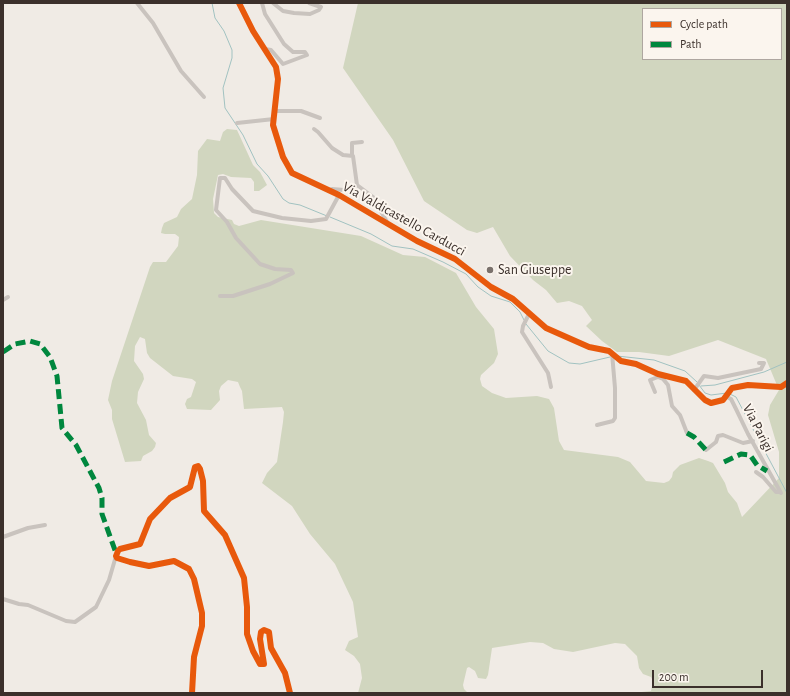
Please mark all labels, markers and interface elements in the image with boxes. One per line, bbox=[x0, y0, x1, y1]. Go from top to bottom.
legend bbox=[642, 8, 782, 60]
text: Cycle path bbox=[680, 18, 728, 30]
text: Path bbox=[680, 38, 702, 50]
street label: Via Valdicastello Carducci bbox=[340, 178, 468, 260]
place label: San Giuseppe bbox=[498, 262, 571, 278]
marker: San Giuseppe bbox=[485, 265, 495, 275]
street label: Via Parigi bbox=[739, 401, 777, 455]
scale bar bbox=[654, 662, 765, 688]
text: 200 m bbox=[659, 671, 689, 683]

